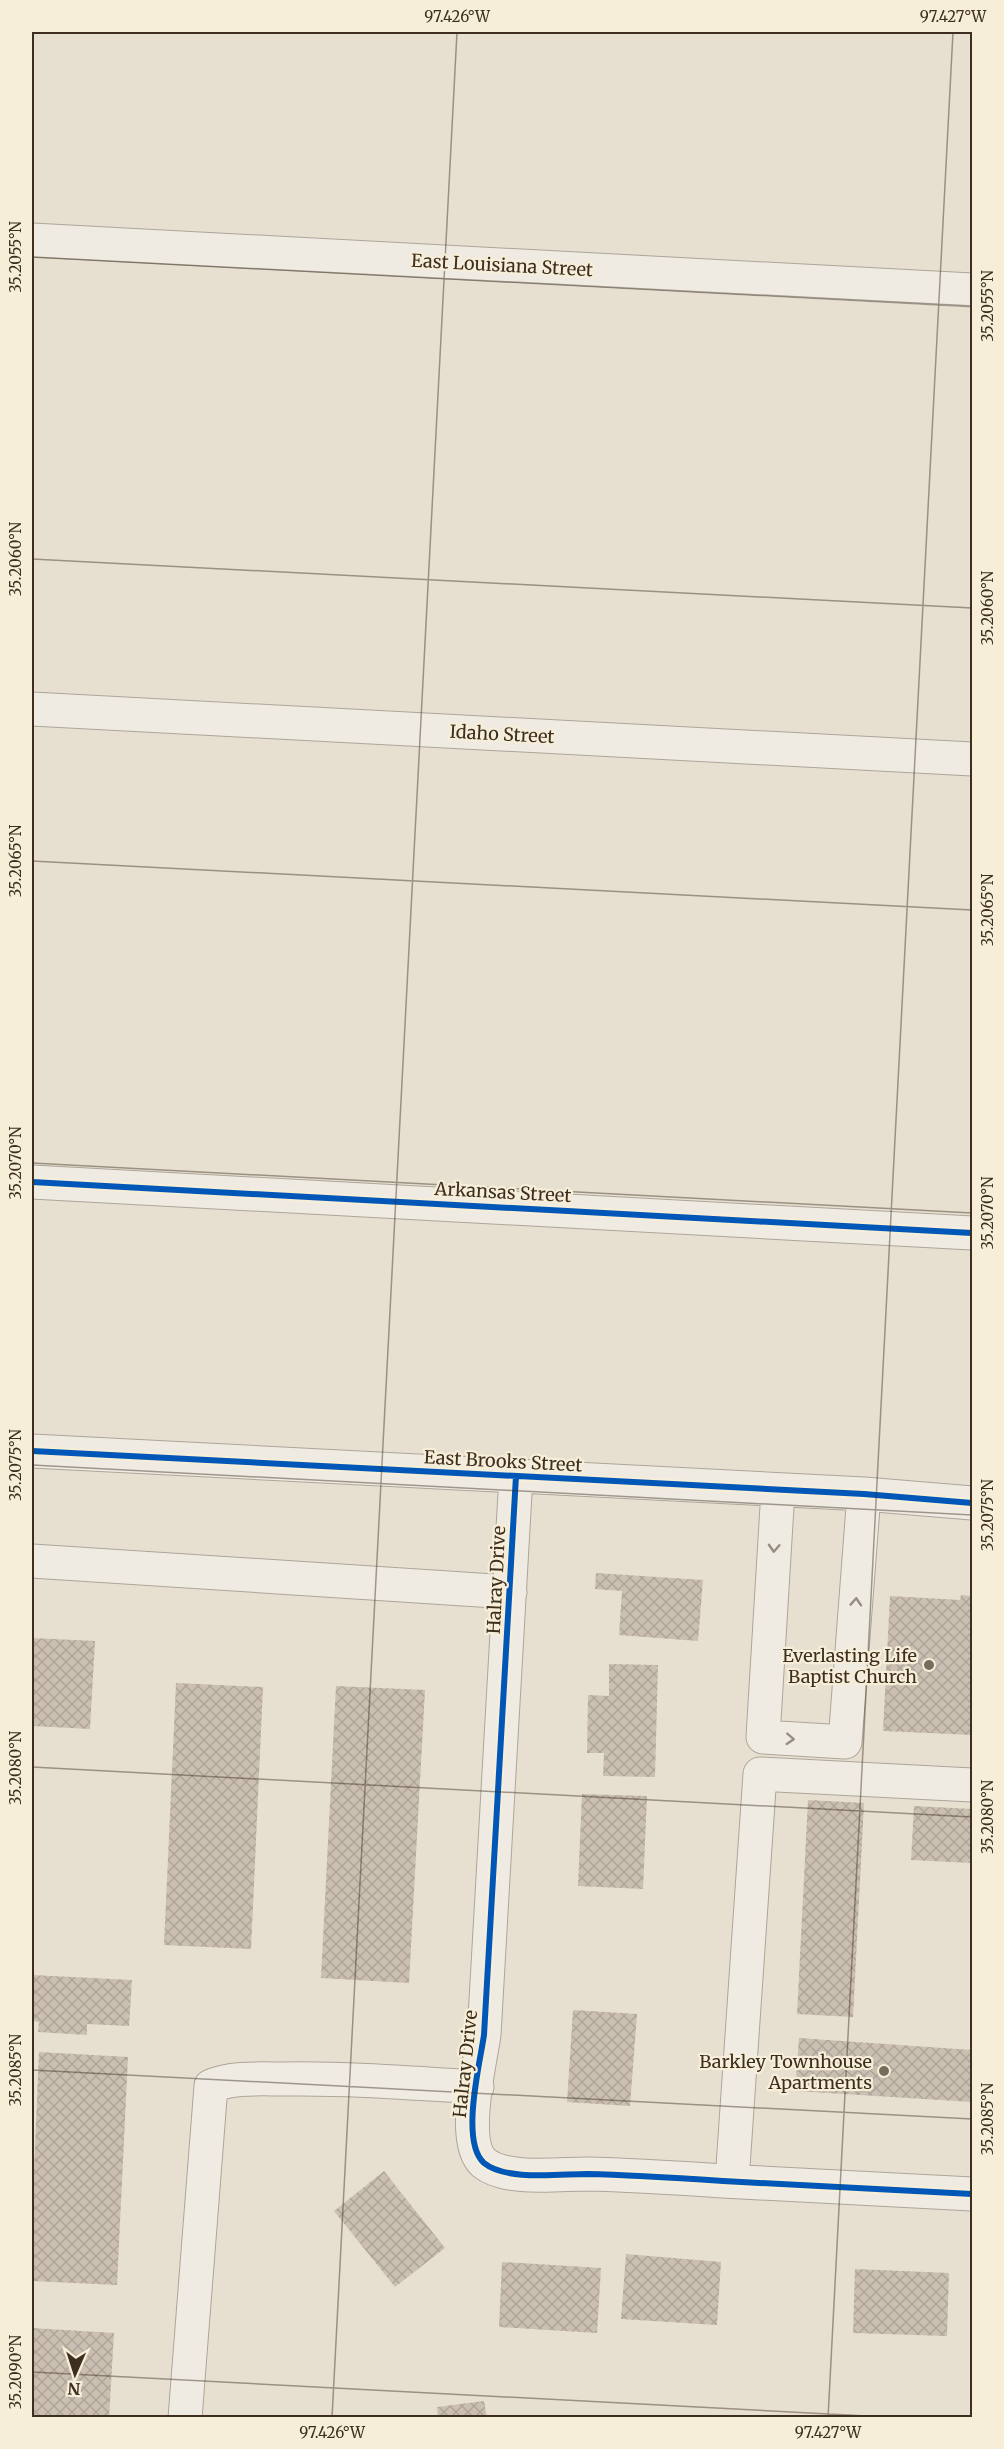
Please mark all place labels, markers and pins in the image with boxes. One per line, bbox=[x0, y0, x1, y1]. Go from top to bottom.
place label: Everlasting Life Baptist Church bbox=[782, 1644, 917, 1688]
marker: Everlasting Life Baptist Church bbox=[922, 1658, 936, 1672]
place label: Barkley Townhouse Apartments bbox=[699, 2050, 872, 2094]
marker: Barkley Townhouse Apartments bbox=[877, 2064, 891, 2078]

